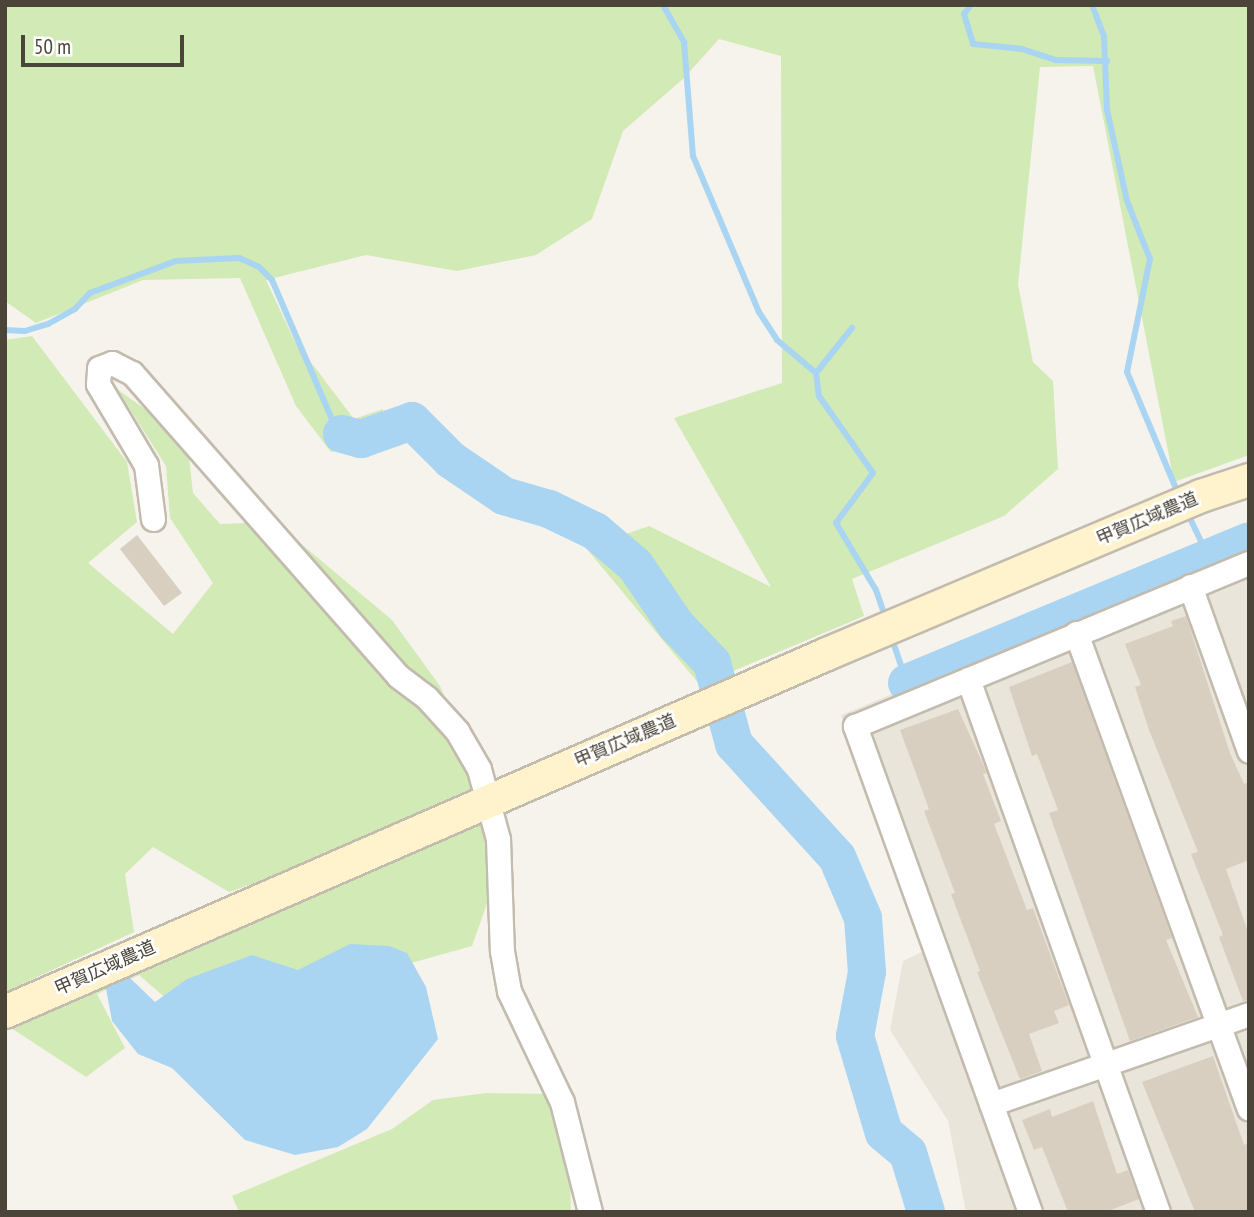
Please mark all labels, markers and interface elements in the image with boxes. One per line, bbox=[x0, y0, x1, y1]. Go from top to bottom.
scale bar bbox=[24, 21, 187, 65]
text: 50 m bbox=[34, 33, 71, 60]
street label: 甲賀広域農道 bbox=[1093, 488, 1201, 550]
street label: 甲賀広域農道 bbox=[571, 710, 679, 772]
street label: 甲賀広域農道 bbox=[51, 936, 159, 1000]

